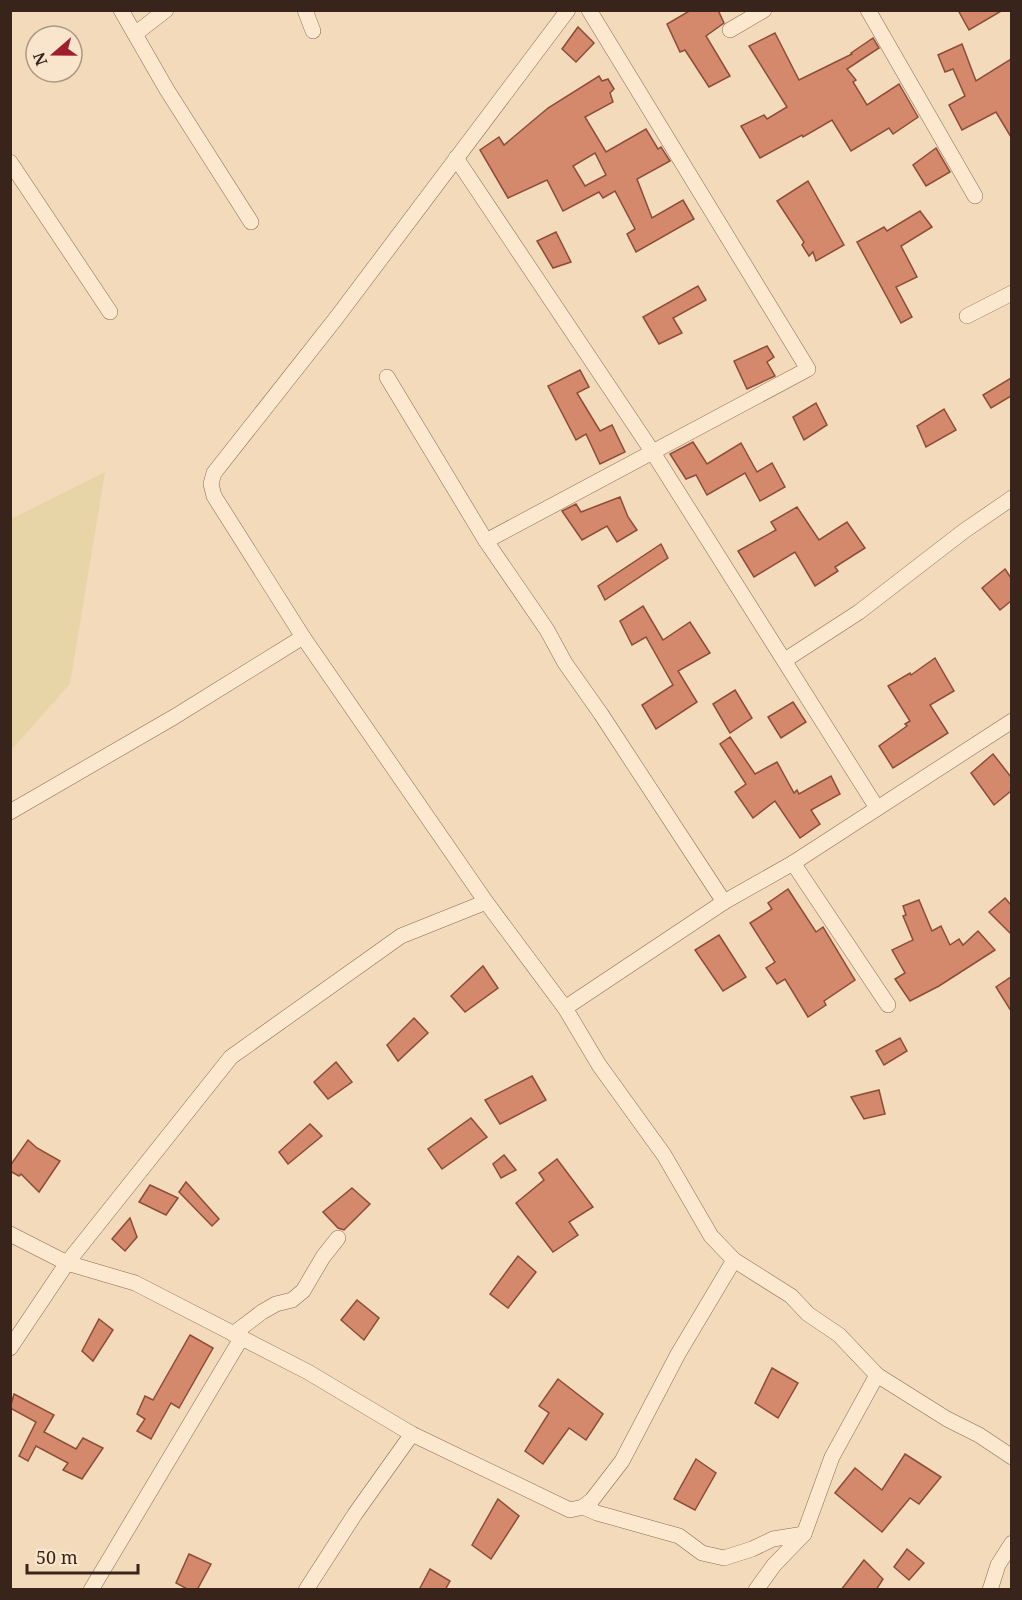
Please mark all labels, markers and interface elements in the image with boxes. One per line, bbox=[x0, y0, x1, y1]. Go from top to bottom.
north arrow bbox=[24, 24, 84, 84]
text: N bbox=[27, 49, 52, 69]
scale bar bbox=[27, 1537, 138, 1575]
text: 50 m bbox=[36, 1545, 78, 1569]

